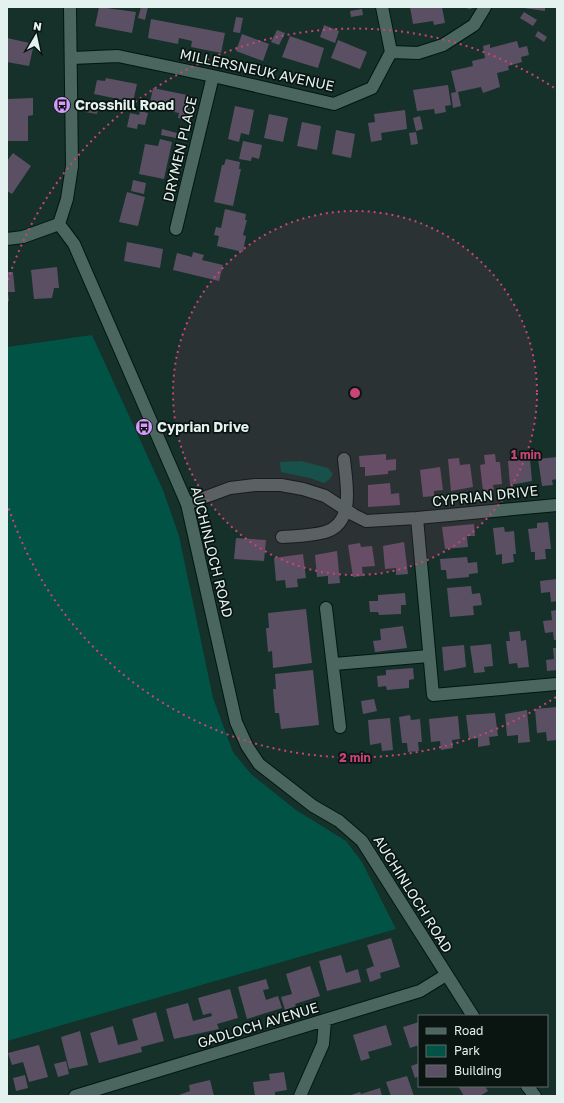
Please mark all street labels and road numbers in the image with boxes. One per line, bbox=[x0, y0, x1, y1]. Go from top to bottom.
street label: MILLERSNEUK AVENUE bbox=[178, 45, 336, 94]
street label: DRYMEN PLACE bbox=[159, 95, 200, 203]
street label: CYPRIAN DRIVE bbox=[431, 481, 539, 510]
street label: AUCHINLOCH ROAD bbox=[188, 485, 237, 619]
street label: AUCHINLOCH ROAD bbox=[371, 832, 456, 955]
street label: GADLOCH AVENUE bbox=[195, 998, 320, 1051]

